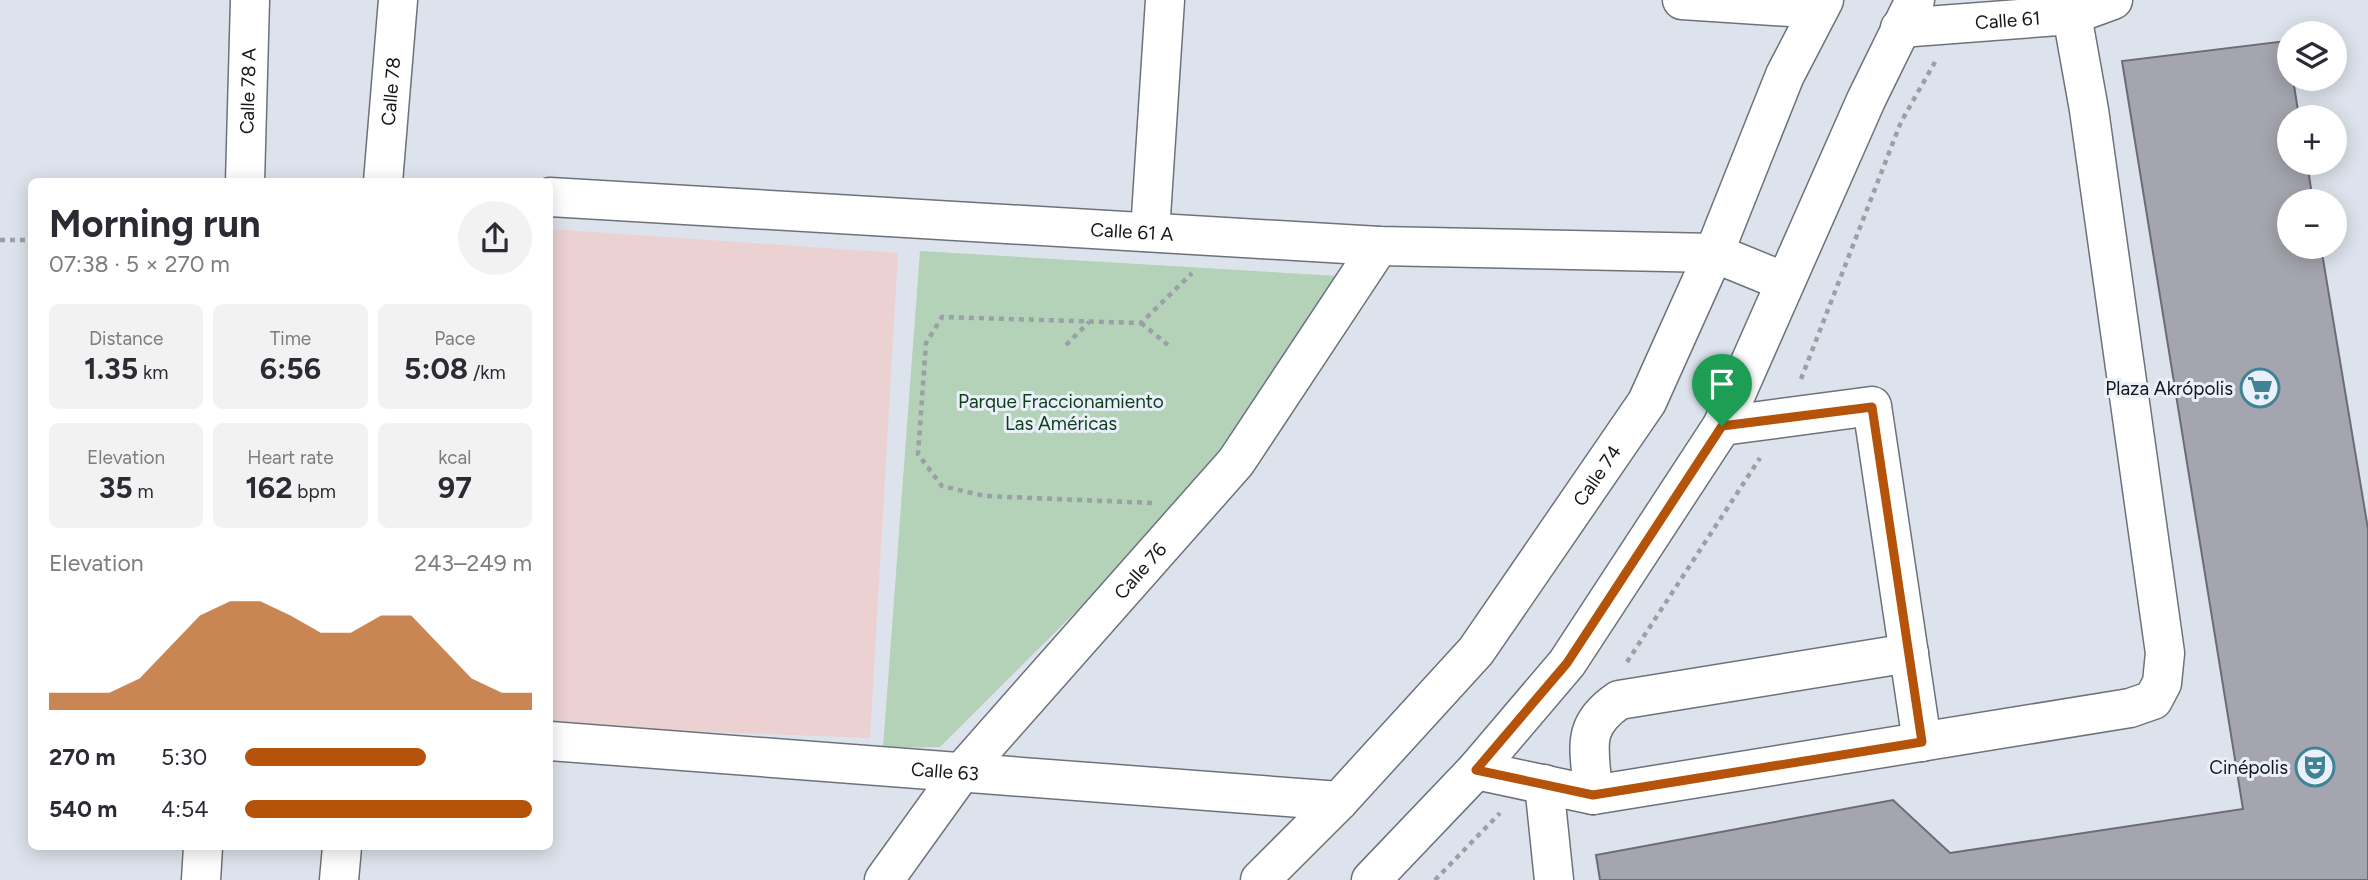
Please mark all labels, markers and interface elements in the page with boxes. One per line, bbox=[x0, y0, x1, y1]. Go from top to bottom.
street label: Calle 61 bbox=[1974, 6, 2041, 34]
map controls bbox=[2277, 21, 2347, 259]
button: layers bbox=[2277, 21, 2347, 91]
street label: Calle 78 A bbox=[235, 47, 260, 134]
street label: Calle 78 bbox=[376, 56, 405, 127]
button: + bbox=[2277, 105, 2347, 175]
button: − bbox=[2277, 189, 2347, 259]
text: Morning run bbox=[49, 201, 261, 247]
button: share bbox=[458, 201, 532, 275]
street label: Calle 61 A bbox=[1090, 217, 1174, 245]
text: 07:38 · 5 × 270 m bbox=[49, 250, 230, 278]
text: Distance bbox=[89, 327, 163, 350]
text: Time bbox=[270, 327, 311, 350]
text: Pace bbox=[434, 327, 475, 350]
text: 1.35 bbox=[84, 350, 138, 387]
text: 6:56 bbox=[260, 350, 321, 387]
text: 5:08 bbox=[404, 350, 468, 387]
pin bbox=[1692, 354, 1752, 426]
text: km bbox=[138, 361, 168, 384]
text: /km bbox=[468, 361, 506, 384]
icon: arrive bbox=[1703, 365, 1741, 403]
supermarket icon: Plaza Akrópolis bbox=[2239, 367, 2281, 409]
place label: Plaza Akrópolis bbox=[2105, 377, 2233, 400]
park label: Parque Fraccionamiento Las Américas bbox=[958, 390, 1164, 435]
street label: Calle 74 bbox=[1568, 440, 1626, 510]
text: Elevation bbox=[87, 446, 165, 469]
text: Heart rate bbox=[247, 446, 334, 469]
text: kcal bbox=[438, 446, 471, 469]
text: 35 bbox=[99, 469, 133, 506]
text: 162 bbox=[245, 469, 293, 506]
text: 97 bbox=[438, 469, 472, 506]
text: m bbox=[133, 480, 154, 503]
text: bpm bbox=[293, 480, 336, 503]
street label: Calle 76 bbox=[1109, 537, 1171, 604]
text: Elevation bbox=[49, 549, 144, 577]
text: 243–249 m bbox=[414, 549, 532, 577]
text: 270 m bbox=[49, 743, 116, 771]
text: 5:30 bbox=[161, 743, 207, 771]
theatre icon: Cinépolis bbox=[2294, 746, 2336, 788]
place label: Cinépolis bbox=[2209, 756, 2288, 779]
street label: Calle 63 bbox=[910, 757, 980, 785]
text: 540 m bbox=[49, 795, 117, 823]
text: 4:54 bbox=[161, 795, 209, 823]

